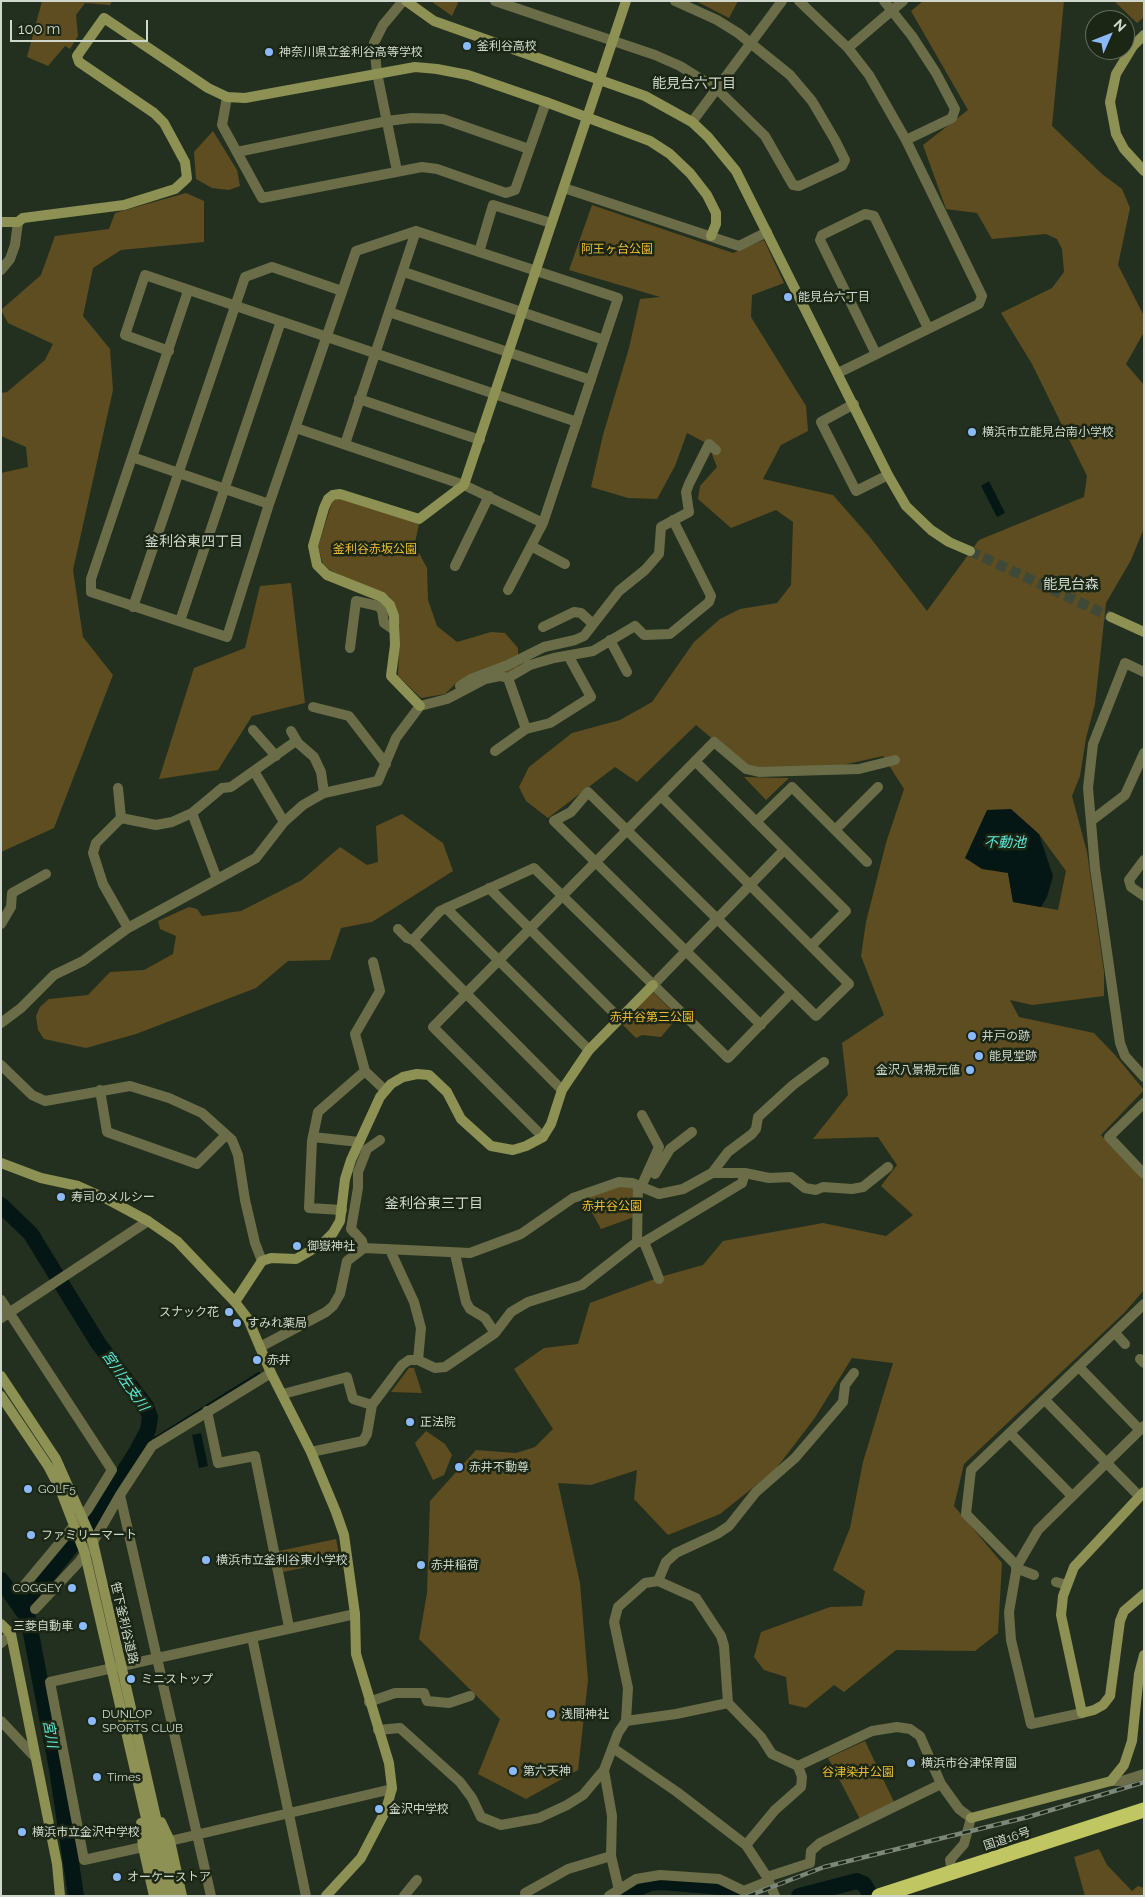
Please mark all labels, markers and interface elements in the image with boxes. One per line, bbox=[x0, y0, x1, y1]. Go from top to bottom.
scale bar bbox=[12, 10, 150, 42]
north arrow bbox=[1085, 10, 1135, 60]
text: N bbox=[1111, 16, 1130, 35]
text: 100 m bbox=[18, 20, 60, 38]
place label: 釜利谷高校 bbox=[477, 39, 537, 53]
marker: 釜利谷高校 bbox=[461, 40, 473, 52]
place label: 神奈川県立釜利谷高等学校 bbox=[279, 45, 423, 59]
marker: 神奈川県立釜利谷高等学校 bbox=[263, 46, 275, 58]
district label: 能見台六丁目 bbox=[652, 76, 736, 92]
park label: 阿王ヶ台公園 bbox=[581, 242, 653, 256]
place label: 能見台六丁目 bbox=[798, 290, 870, 304]
marker: 能見台六丁目 bbox=[782, 291, 794, 303]
place label: 横浜市立能見台南小学校 bbox=[982, 425, 1114, 439]
marker: 横浜市立能見台南小学校 bbox=[966, 426, 978, 438]
district label: 釜利谷東四丁目 bbox=[145, 534, 243, 550]
park label: 釜利谷赤坂公園 bbox=[333, 542, 417, 556]
district label: 能見台森 bbox=[1043, 577, 1099, 593]
water label: 不動池 bbox=[984, 835, 1026, 851]
park label: 赤井谷第三公園 bbox=[610, 1010, 694, 1024]
place label: 井戸の跡 bbox=[982, 1029, 1030, 1043]
marker: 井戸の跡 bbox=[966, 1030, 978, 1042]
place label: 能見堂跡 bbox=[989, 1049, 1037, 1063]
marker: 能見堂跡 bbox=[973, 1050, 985, 1062]
place label: 金沢八景視元値 bbox=[876, 1063, 960, 1077]
marker: 金沢八景視元値 bbox=[964, 1064, 976, 1076]
place label: 寿司のメルシー bbox=[71, 1190, 155, 1204]
marker: 寿司のメルシー bbox=[55, 1191, 67, 1203]
district label: 釜利谷東三丁目 bbox=[385, 1196, 483, 1212]
park label: 赤井谷公園 bbox=[582, 1199, 642, 1213]
place label: 御嶽神社 bbox=[307, 1239, 355, 1253]
marker: 御嶽神社 bbox=[291, 1240, 303, 1252]
place label: スナック花 bbox=[159, 1305, 219, 1319]
marker: スナック花 bbox=[223, 1306, 235, 1318]
place label: すみれ薬局 bbox=[247, 1316, 307, 1330]
marker: すみれ薬局 bbox=[231, 1317, 243, 1329]
water label: 宮川左支川 bbox=[98, 1348, 152, 1414]
place label: 赤井 bbox=[267, 1353, 291, 1367]
marker: 赤井 bbox=[251, 1354, 263, 1366]
place label: 正法院 bbox=[420, 1415, 456, 1429]
marker: 正法院 bbox=[404, 1416, 416, 1428]
place label: 赤井不動尊 bbox=[469, 1460, 529, 1474]
marker: 赤井不動尊 bbox=[453, 1461, 465, 1473]
place label: GOLF5 bbox=[38, 1482, 76, 1496]
marker: GOLF5 bbox=[22, 1483, 34, 1495]
place label: ファミリーマート bbox=[41, 1528, 137, 1542]
marker: ファミリーマート bbox=[25, 1529, 37, 1541]
place label: 横浜市立釜利谷東小学校 bbox=[216, 1553, 348, 1567]
marker: 横浜市立釜利谷東小学校 bbox=[200, 1554, 212, 1566]
place label: 赤井稲荷 bbox=[431, 1558, 479, 1572]
marker: 赤井稲荷 bbox=[415, 1559, 427, 1571]
street label: 笹下釜利谷道路 bbox=[108, 1580, 140, 1666]
place label: COGGEY bbox=[13, 1581, 62, 1595]
marker: COGGEY bbox=[66, 1582, 78, 1594]
place label: 三菱自動車 bbox=[13, 1619, 73, 1633]
marker: 三菱自動車 bbox=[77, 1620, 89, 1632]
place label: ミニストップ bbox=[141, 1672, 213, 1686]
marker: ミニストップ bbox=[125, 1673, 137, 1685]
place label: DUNLOP SPORTS CLUB bbox=[102, 1707, 183, 1735]
place label: 浅間神社 bbox=[561, 1707, 609, 1721]
marker: 浅間神社 bbox=[545, 1708, 557, 1720]
marker: DUNLOP SPORTS CLUB bbox=[86, 1715, 98, 1727]
water label: 宮川 bbox=[39, 1719, 61, 1749]
place label: 横浜市谷津保育園 bbox=[921, 1756, 1017, 1770]
marker: 横浜市谷津保育園 bbox=[905, 1757, 917, 1769]
place label: 第六天神 bbox=[523, 1764, 571, 1778]
marker: 第六天神 bbox=[507, 1765, 519, 1777]
park label: 谷津染井公園 bbox=[822, 1765, 894, 1779]
place label: Times bbox=[107, 1770, 141, 1784]
marker: Times bbox=[91, 1771, 103, 1783]
place label: 金沢中学校 bbox=[389, 1802, 449, 1816]
marker: 金沢中学校 bbox=[373, 1803, 385, 1815]
place label: 横浜市立金沢中学校 bbox=[32, 1825, 140, 1839]
street label: 国道16号 bbox=[982, 1825, 1032, 1853]
marker: 横浜市立金沢中学校 bbox=[16, 1826, 28, 1838]
place label: オーケーストア bbox=[127, 1870, 211, 1884]
marker: オーケーストア bbox=[111, 1871, 123, 1883]

